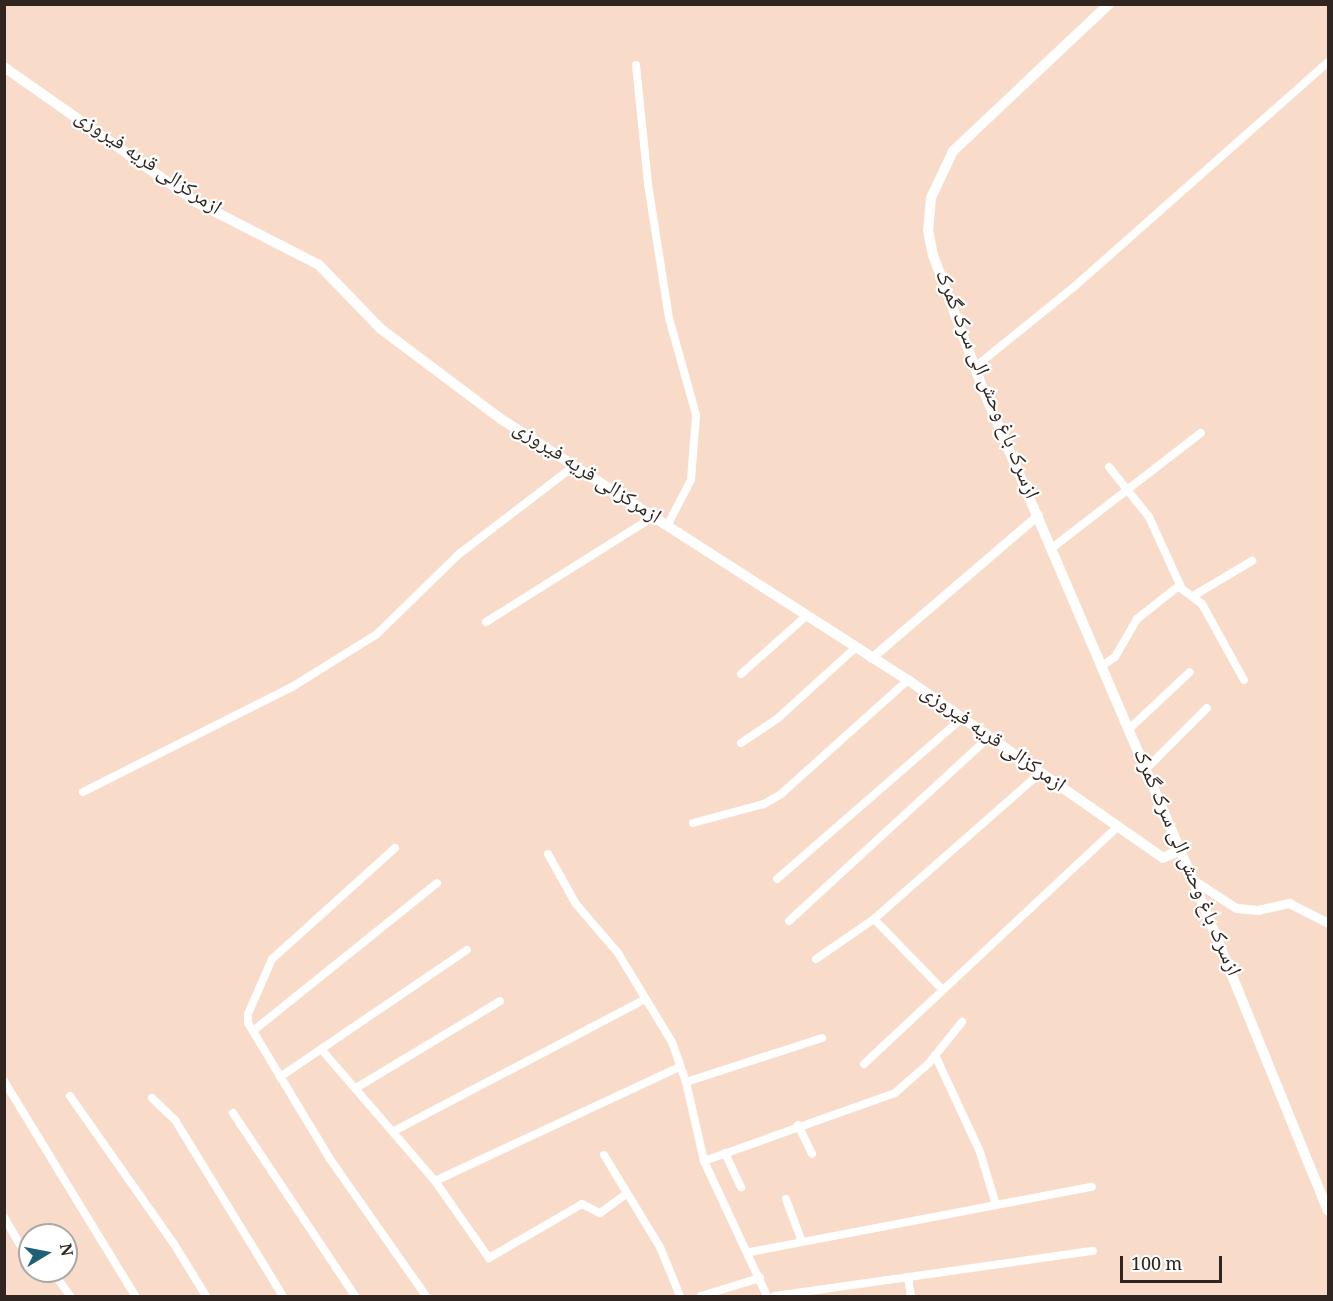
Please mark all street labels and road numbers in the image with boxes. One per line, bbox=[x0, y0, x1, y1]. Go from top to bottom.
street label: ازمرکزالی قریه فیروزی bbox=[69, 106, 225, 222]
street label: ازسرک باغ وحش الی سرک گمرک bbox=[928, 267, 1042, 503]
street label: ازمرکزالی قریه فیروزی bbox=[507, 417, 665, 531]
street label: ازمرکزالی قریه فیروزی bbox=[915, 681, 1069, 799]
street label: ازسرک باغ وحش الی سرک گمرک bbox=[1126, 746, 1244, 980]

